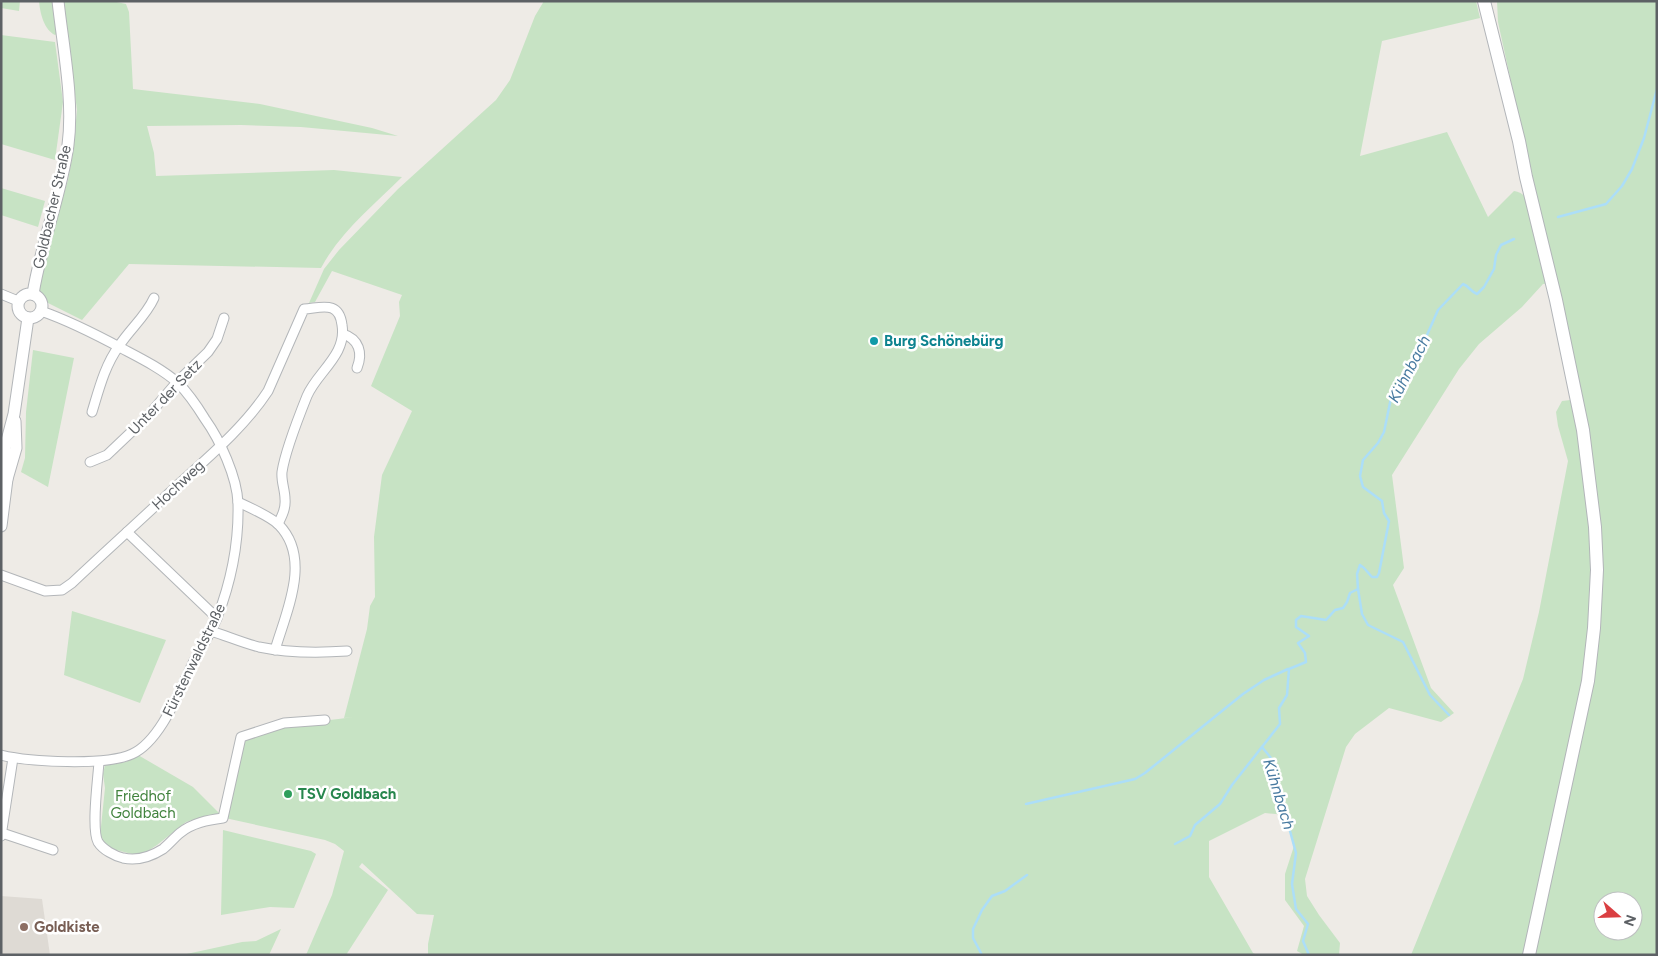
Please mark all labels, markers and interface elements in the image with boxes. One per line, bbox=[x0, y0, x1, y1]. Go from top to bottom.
street label: Goldbacher Straße bbox=[29, 143, 75, 271]
place label: Burg Schönebürg bbox=[884, 332, 1004, 350]
water label: Kühnbach bbox=[1384, 332, 1434, 406]
marker: Burg Schönebürg bbox=[868, 335, 880, 347]
street label: Unter der Setz bbox=[125, 356, 205, 438]
street label: Hochweg bbox=[148, 456, 208, 514]
street label: Fürstenwaldstraße bbox=[159, 600, 229, 720]
water label: Kühnbach bbox=[1259, 756, 1299, 832]
place label: TSV Goldbach bbox=[298, 785, 396, 803]
park label: Friedhof Goldbach bbox=[110, 787, 176, 822]
marker: TSV Goldbach bbox=[282, 788, 294, 800]
north arrow bbox=[1593, 891, 1643, 941]
text: N bbox=[1620, 912, 1640, 928]
place label: Goldkiste bbox=[34, 918, 100, 936]
marker: Goldkiste bbox=[18, 921, 30, 933]

